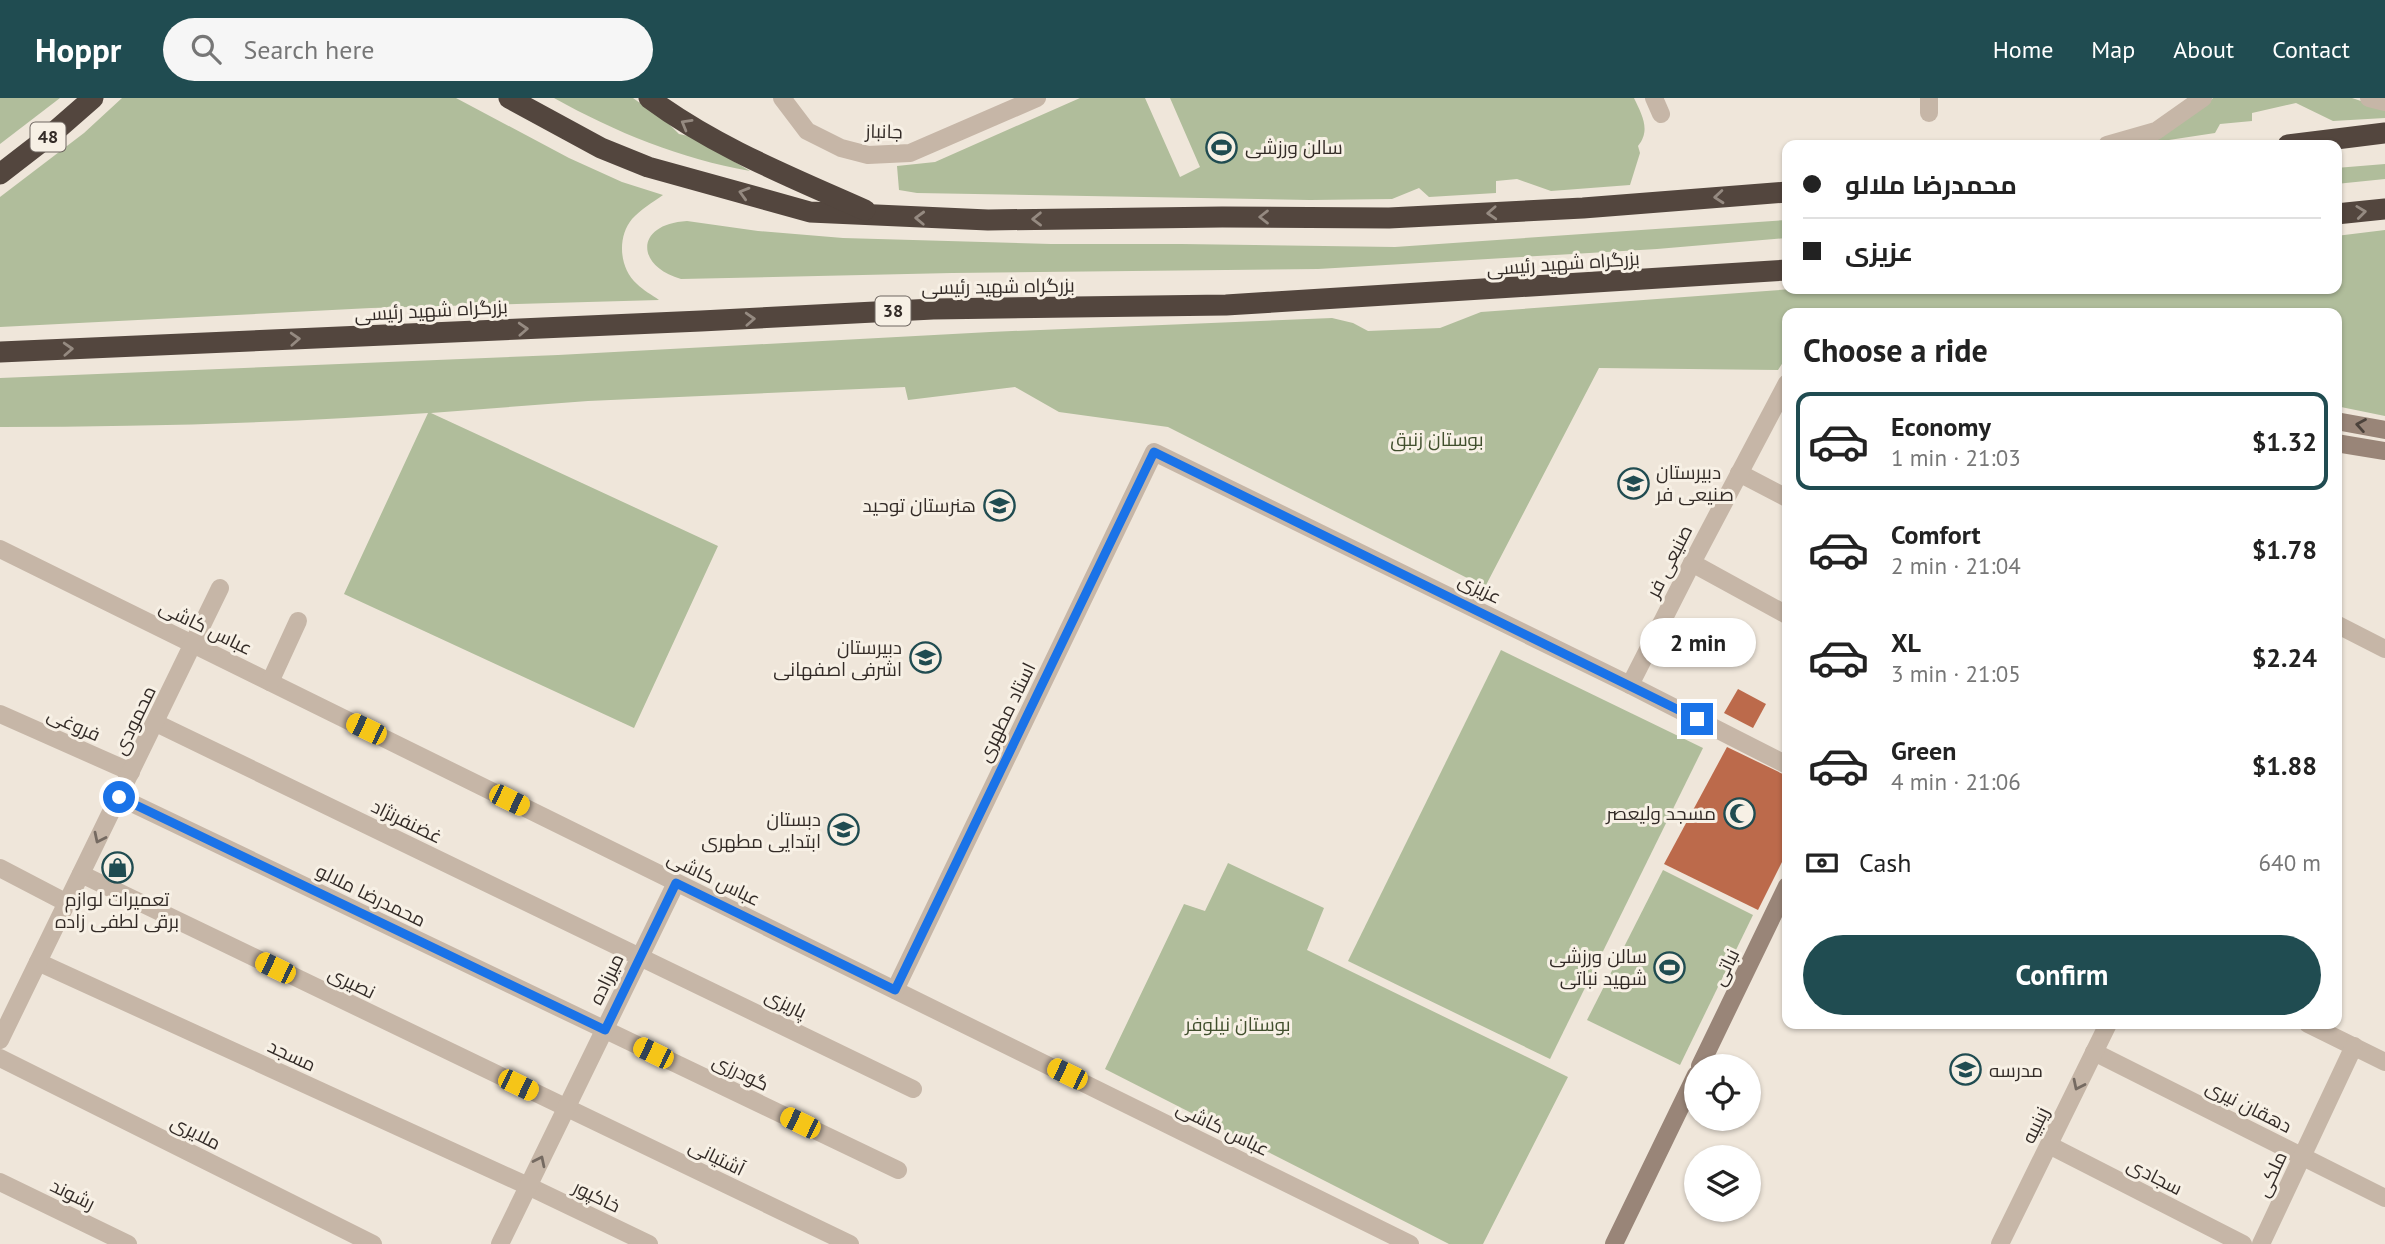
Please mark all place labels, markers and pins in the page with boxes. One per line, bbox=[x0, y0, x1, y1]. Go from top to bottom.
sports icon: سالن ورزشی bbox=[1205, 130, 1239, 164]
place label: سالن ورزشی bbox=[1245, 135, 1343, 159]
place label: دبیرستان صنیعی فر bbox=[1655, 460, 1734, 506]
school or university icon: دبیرستان صنیعی فر bbox=[1616, 466, 1650, 500]
school or university icon: هنرستان توحید bbox=[982, 488, 1016, 522]
place label: هنرستان توحید bbox=[863, 493, 976, 517]
place label: دبیرستان اشرفی اصفهانی bbox=[773, 635, 902, 681]
school or university icon: دبیرستان اشرفی اصفهانی bbox=[908, 641, 942, 675]
mosque icon: مسجد ولیعصر bbox=[1722, 796, 1756, 830]
place label: مسجد ولیعصر bbox=[1605, 801, 1716, 825]
place label: دبستان ابتدایی مطهری bbox=[701, 807, 821, 853]
school or university icon: دبستان ابتدایی مطهری bbox=[827, 813, 861, 847]
shop icon: تعمیرات لوازم برقی لطفی زاده bbox=[100, 851, 134, 885]
place label: تعمیرات لوازم برقی لطفی زاده bbox=[55, 887, 179, 933]
place label: سالن ورزشی شهید نباتی bbox=[1549, 944, 1647, 990]
sports icon: سالن ورزشی شهید نباتی bbox=[1653, 950, 1687, 984]
school or university icon: مدرسه bbox=[1949, 1053, 1983, 1087]
place label: مدرسه bbox=[1989, 1058, 2043, 1082]

